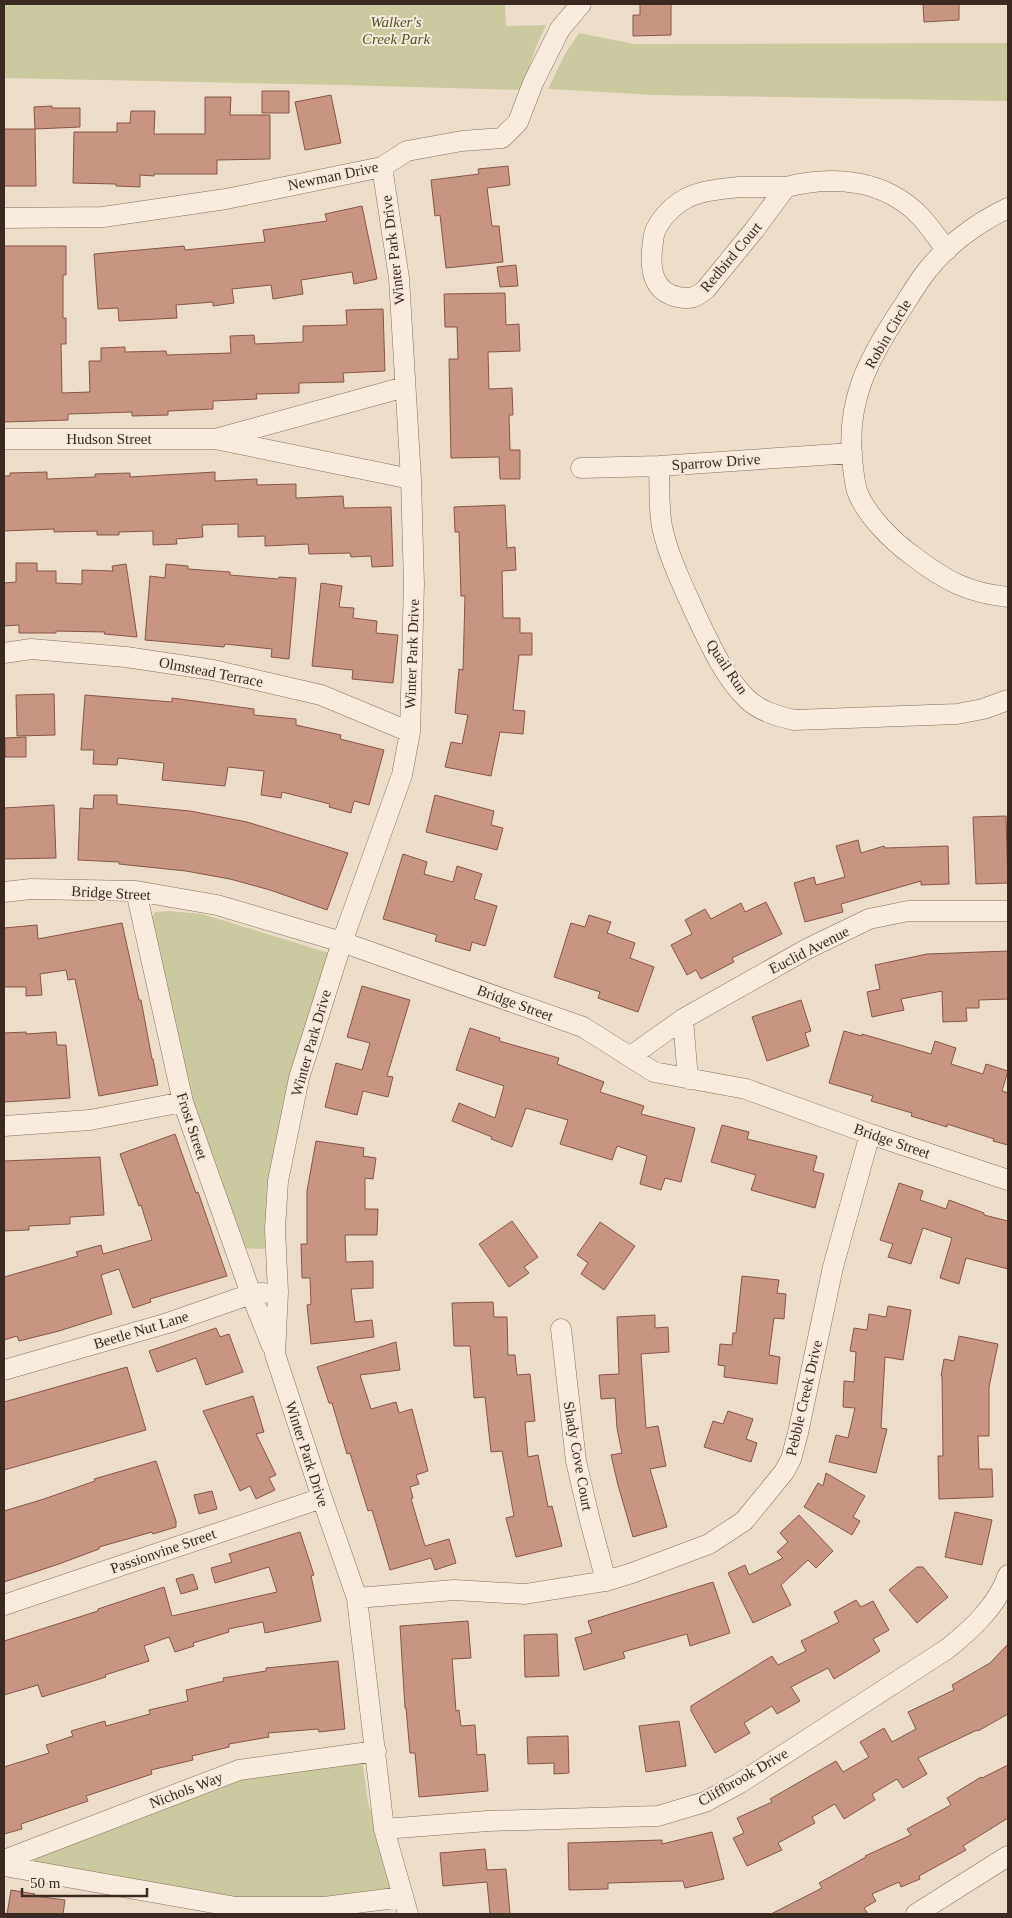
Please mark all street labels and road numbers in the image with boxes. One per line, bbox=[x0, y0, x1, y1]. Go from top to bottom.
street label: Newman Drive bbox=[286, 159, 380, 193]
street label: Winter Park Drive bbox=[378, 194, 408, 306]
street label: Redbird Court bbox=[697, 218, 765, 295]
street label: Robin Circle bbox=[862, 296, 914, 371]
street label: Hudson Street bbox=[66, 431, 153, 447]
street label: Sparrow Drive bbox=[671, 451, 761, 473]
street label: Winter Park Drive bbox=[402, 598, 422, 709]
street label: Quail Run bbox=[703, 637, 751, 698]
street label: Olmstead Terrace bbox=[158, 654, 265, 690]
street label: Bridge Street bbox=[71, 883, 152, 903]
street label: Euclid Avenue bbox=[766, 923, 852, 977]
street label: Bridge Street bbox=[475, 982, 556, 1024]
street label: Winter Park Drive bbox=[288, 988, 334, 1098]
street label: Frost Street bbox=[174, 1090, 211, 1162]
street label: Bridge Street bbox=[852, 1120, 933, 1162]
street label: Beetle Nut Lane bbox=[92, 1308, 191, 1352]
street label: Pebble Creek Drive bbox=[783, 1338, 825, 1457]
street label: Winter Park Drive bbox=[282, 1399, 332, 1509]
street label: Shady Cove Court bbox=[560, 1400, 596, 1513]
street label: Passionvine Street bbox=[108, 1525, 219, 1577]
street label: Cliffbrook Drive bbox=[695, 1745, 791, 1809]
street label: Nichols Way bbox=[147, 1769, 225, 1811]

